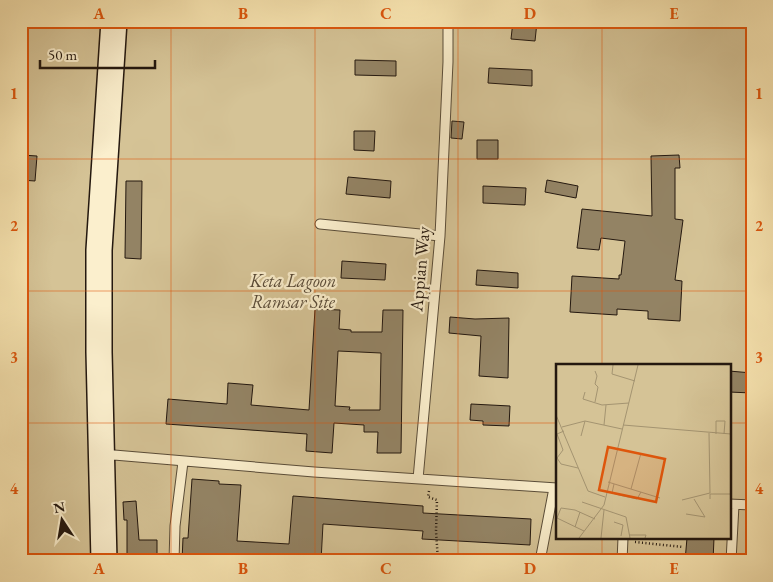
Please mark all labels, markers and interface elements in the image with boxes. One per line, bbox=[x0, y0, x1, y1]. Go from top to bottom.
text: A bbox=[92, 3, 105, 24]
text: B bbox=[238, 3, 248, 24]
text: C bbox=[380, 3, 392, 24]
text: D bbox=[524, 3, 536, 24]
text: E bbox=[669, 3, 679, 24]
scale bar bbox=[40, 38, 155, 70]
text: 50 m bbox=[48, 45, 77, 64]
text: 1 bbox=[10, 83, 18, 104]
text: 1 bbox=[755, 83, 763, 104]
text: 2 bbox=[10, 215, 19, 236]
text: 2 bbox=[755, 215, 764, 236]
street label: Appian Way bbox=[404, 225, 435, 314]
park label: Keta Lagoon Ramsar Site bbox=[249, 269, 336, 313]
text: 3 bbox=[10, 347, 18, 368]
text: 3 bbox=[755, 347, 763, 368]
inset map bbox=[556, 364, 730, 540]
text: 4 bbox=[10, 478, 19, 499]
text: 4 bbox=[755, 478, 764, 499]
north arrow bbox=[38, 494, 88, 544]
text: N bbox=[52, 497, 67, 517]
text: A bbox=[92, 558, 105, 579]
text: B bbox=[238, 558, 248, 579]
text: C bbox=[380, 558, 392, 579]
text: D bbox=[524, 558, 536, 579]
text: E bbox=[669, 558, 679, 579]

